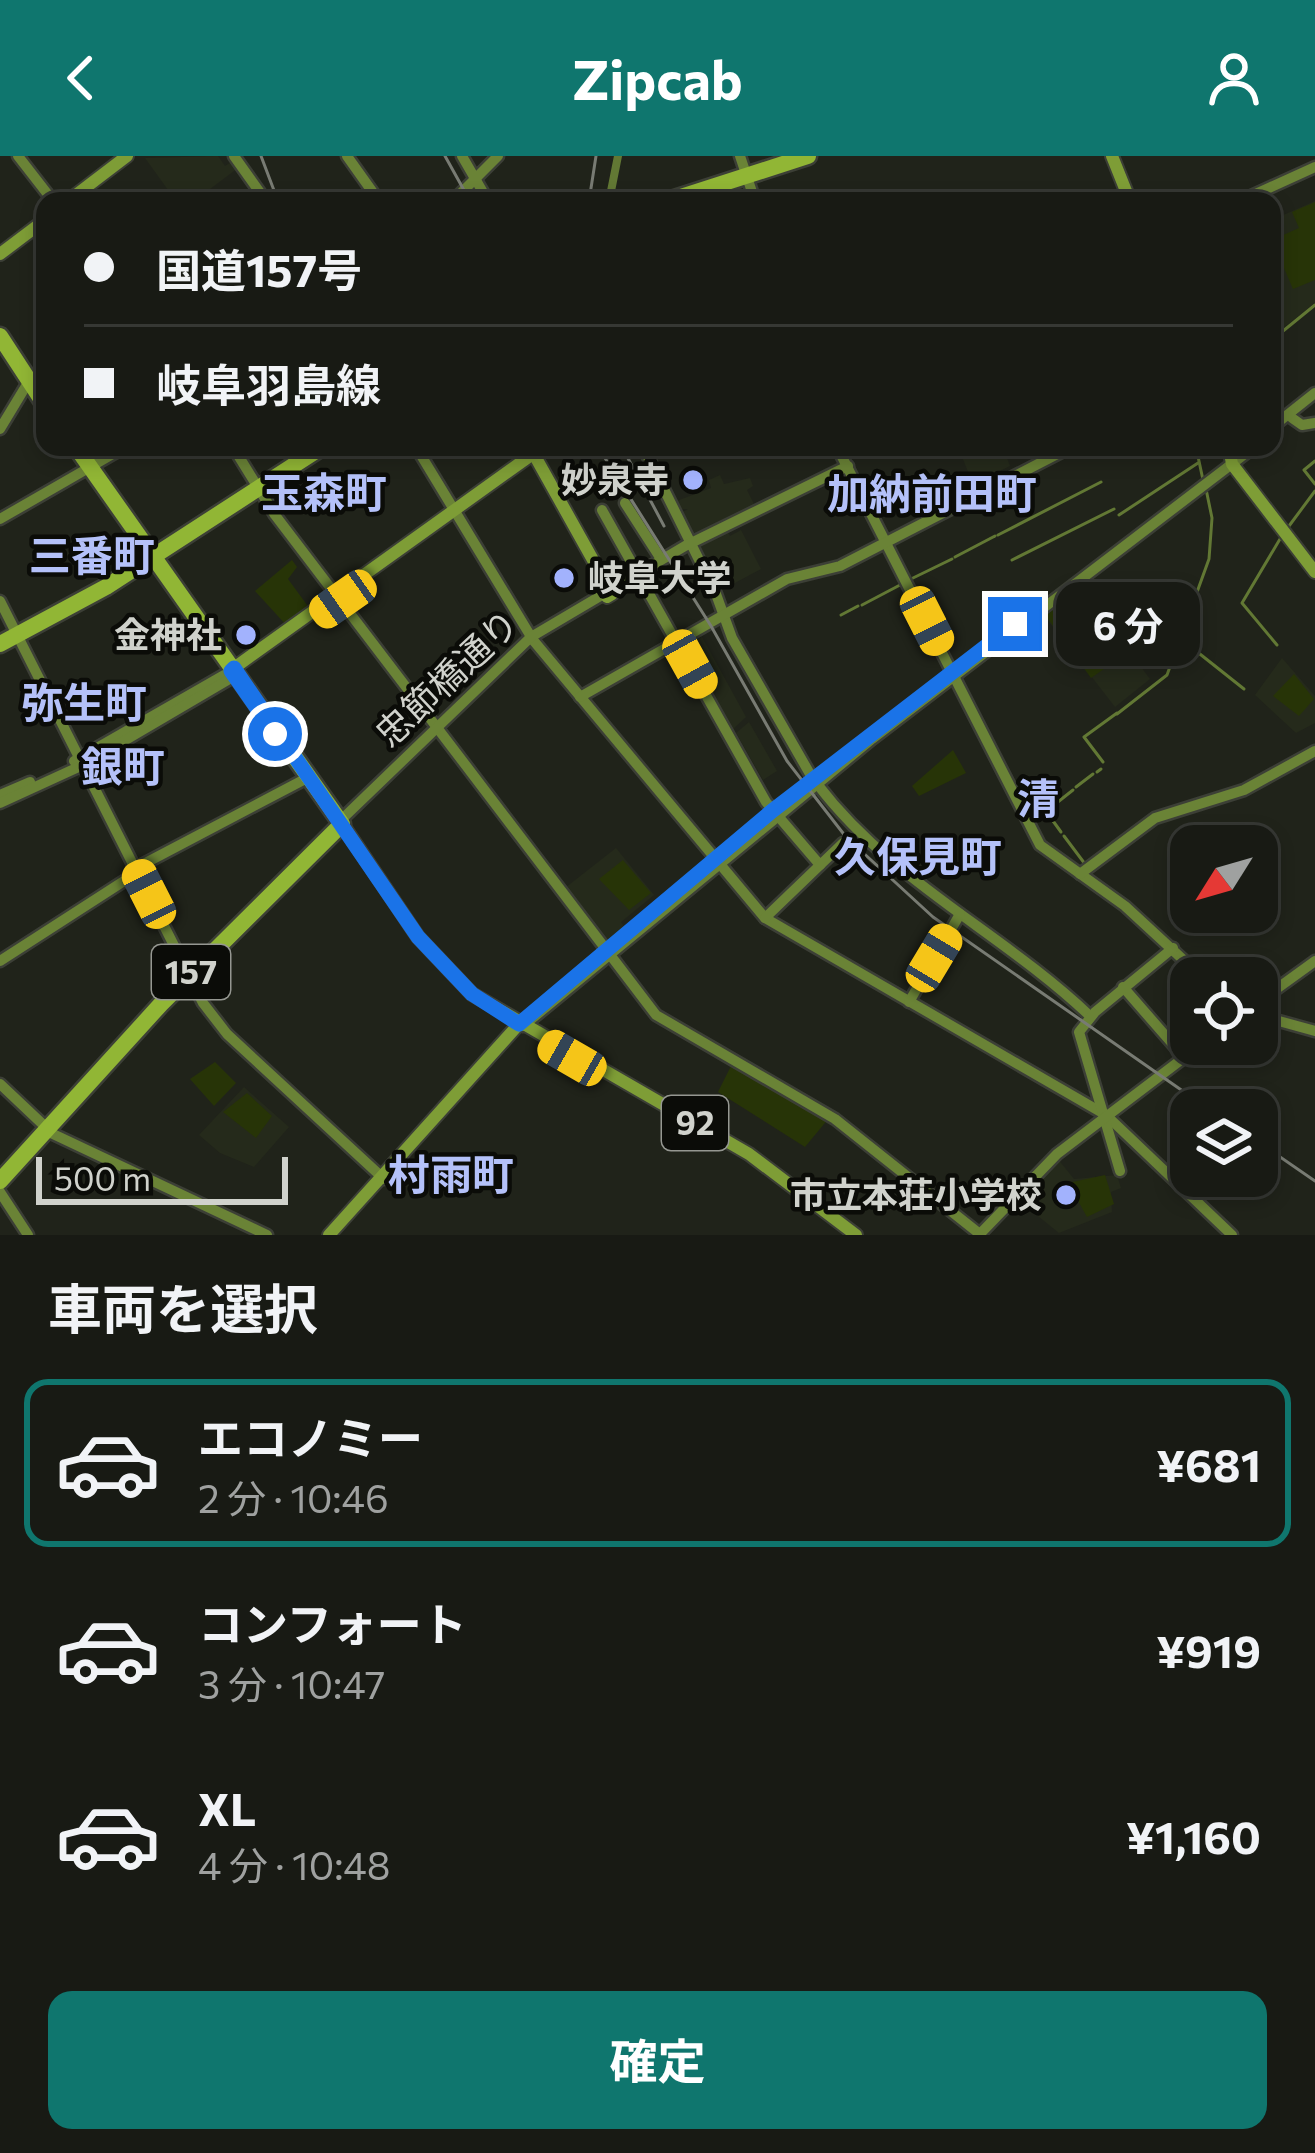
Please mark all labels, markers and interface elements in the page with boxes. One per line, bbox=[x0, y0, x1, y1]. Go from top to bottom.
icon: back bbox=[48, 45, 114, 111]
text: Zipcab bbox=[572, 45, 743, 111]
icon: person bbox=[1201, 45, 1267, 111]
text: 国道157号 bbox=[156, 241, 362, 296]
text: 岐阜羽島線 bbox=[156, 356, 381, 411]
place label: 妙泉寺 bbox=[561, 456, 669, 500]
district label: 玉森町 bbox=[261, 465, 387, 517]
district label: 加納前田町 bbox=[827, 466, 1037, 518]
marker: 妙泉寺 bbox=[680, 467, 706, 493]
district label: 三番町 bbox=[29, 528, 155, 580]
place label: 岐阜大学 bbox=[588, 554, 732, 598]
car bbox=[303, 564, 383, 634]
marker: 岐阜大学 bbox=[551, 565, 577, 591]
car bbox=[895, 581, 959, 661]
callout: 6 分 bbox=[1057, 582, 1201, 666]
route end bbox=[988, 597, 1042, 651]
street label: 忠節橋通り bbox=[365, 599, 526, 754]
text: 6 分 bbox=[1093, 600, 1163, 648]
place label: 金神社 bbox=[114, 611, 222, 655]
marker: 金神社 bbox=[233, 622, 259, 648]
car bbox=[657, 624, 723, 704]
district label: 弥生町 bbox=[21, 675, 147, 727]
route start bbox=[248, 707, 302, 761]
district label: 銀町 bbox=[81, 739, 165, 791]
district label: 清 bbox=[1017, 771, 1059, 823]
north arrow bbox=[1170, 825, 1278, 933]
map controls bbox=[1170, 825, 1278, 1197]
district label: 久保見町 bbox=[834, 829, 1002, 881]
car bbox=[117, 854, 181, 934]
car bbox=[900, 918, 968, 998]
road number: 157 bbox=[152, 945, 230, 999]
button: locate bbox=[1170, 957, 1278, 1065]
car bbox=[532, 1024, 612, 1092]
button: layers bbox=[1170, 1089, 1278, 1197]
road number: 92 bbox=[662, 1096, 728, 1150]
district label: 村雨町 bbox=[388, 1147, 514, 1199]
scale bar bbox=[36, 1151, 288, 1204]
text: 500 m bbox=[54, 1157, 151, 1198]
place label: 市立本荘小学校 bbox=[790, 1171, 1042, 1215]
marker: 市立本荘小学校 bbox=[1053, 1182, 1079, 1208]
text: 車両を選択 bbox=[48, 1274, 318, 1340]
icon: car bbox=[54, 1409, 162, 1517]
text: エコノミー bbox=[198, 1409, 423, 1464]
text: ¥681 bbox=[1156, 1436, 1261, 1491]
text: 2 分 · 10:46 bbox=[198, 1473, 389, 1521]
icon: car bbox=[54, 1595, 162, 1703]
text: コンフォート bbox=[198, 1595, 467, 1650]
text: ¥919 bbox=[1156, 1622, 1261, 1677]
text: 3 分 · 10:47 bbox=[198, 1659, 385, 1707]
text: XL bbox=[198, 1780, 256, 1835]
icon: car bbox=[54, 1781, 162, 1889]
text: ¥1,160 bbox=[1126, 1808, 1261, 1863]
text: 4 分 · 10:48 bbox=[198, 1840, 390, 1888]
button: 確定 bbox=[48, 1991, 1267, 2129]

